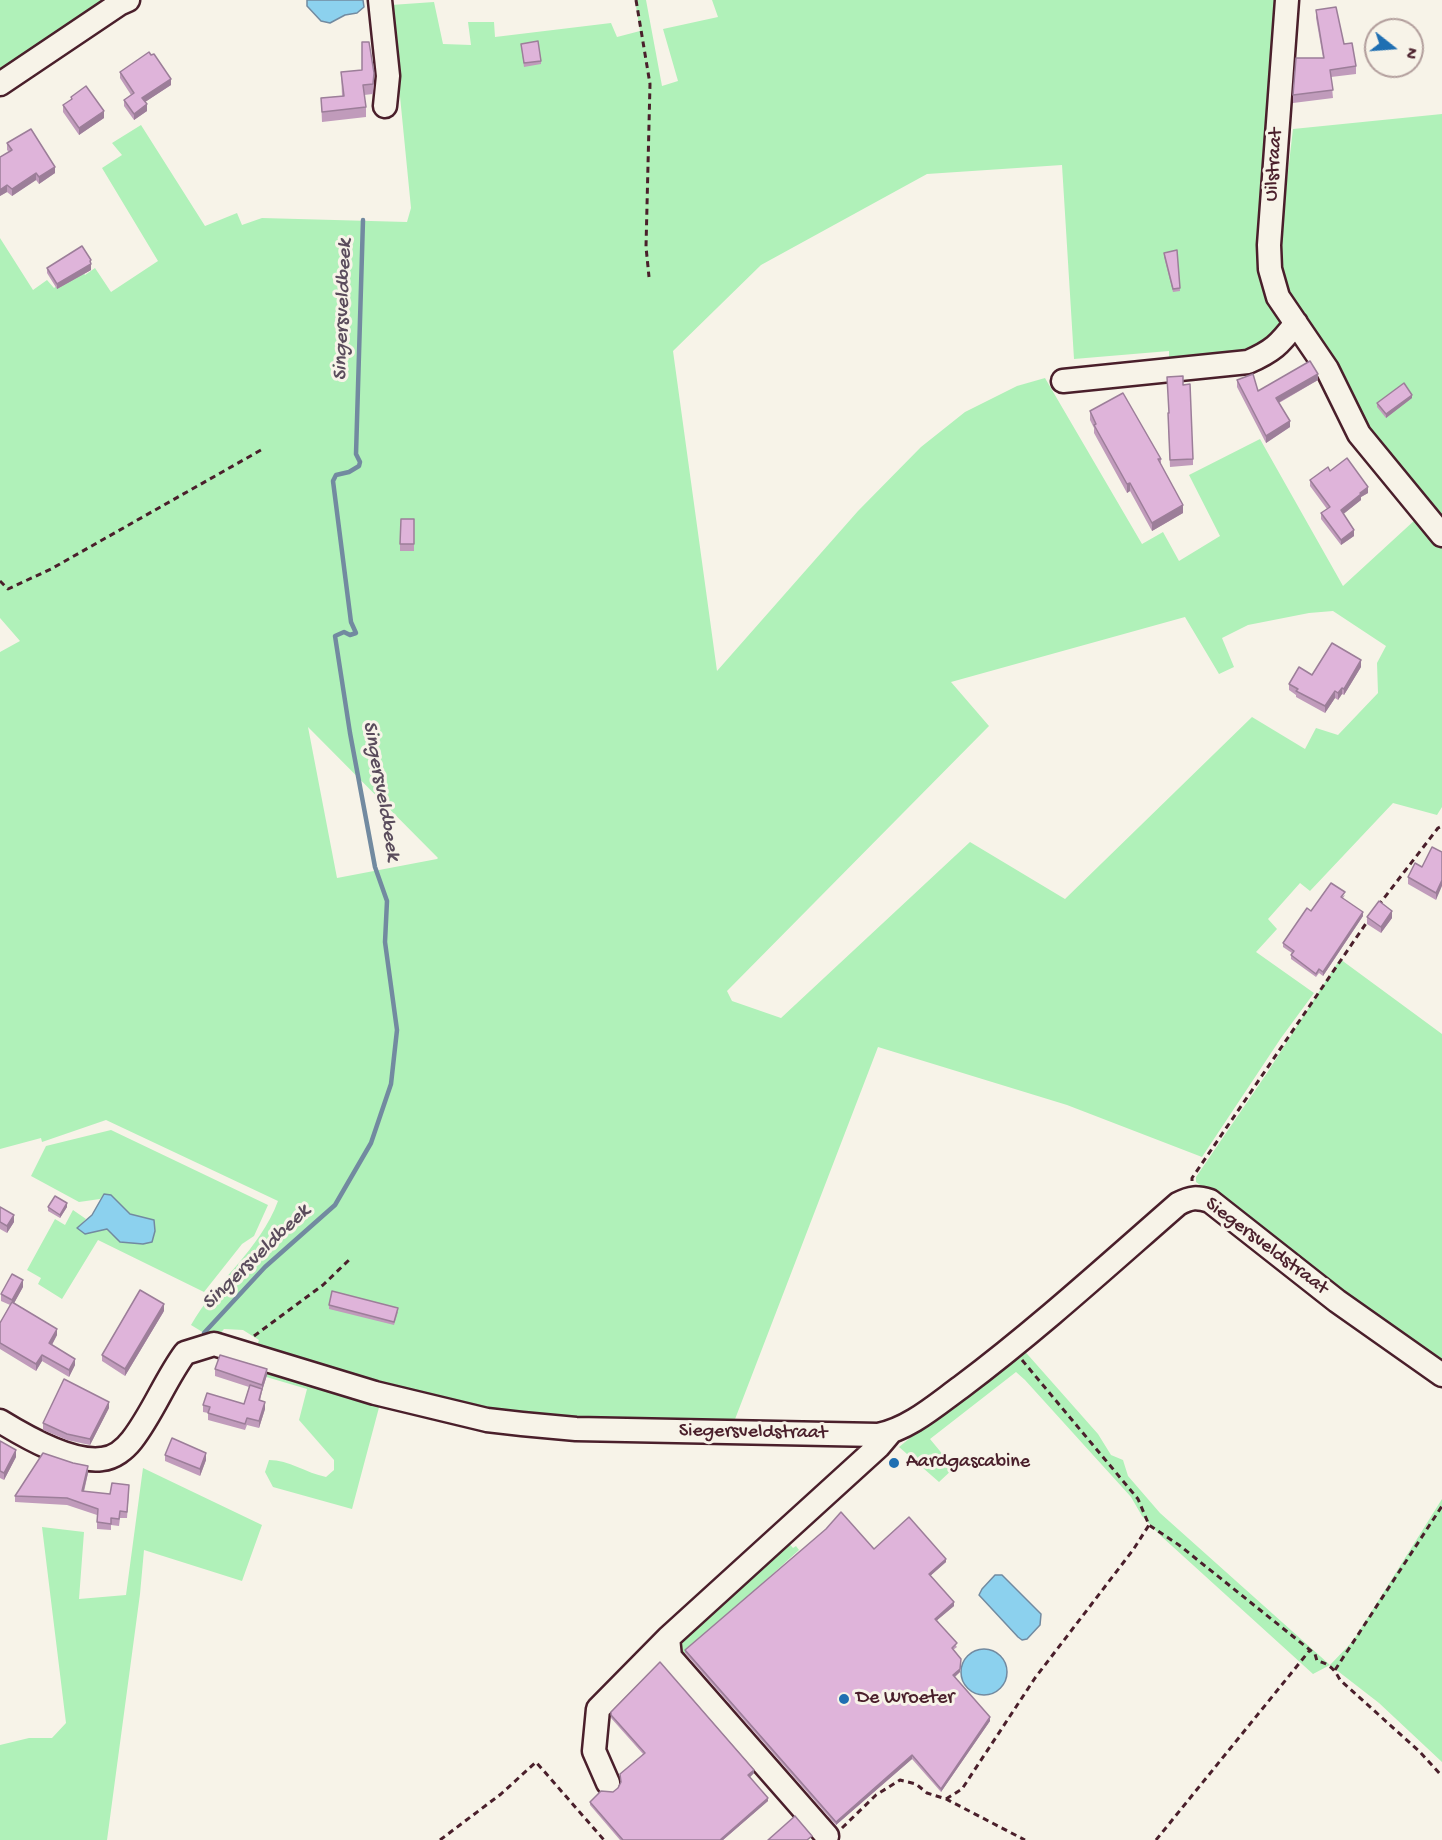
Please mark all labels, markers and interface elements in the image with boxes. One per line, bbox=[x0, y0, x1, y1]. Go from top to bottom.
north arrow bbox=[1364, 18, 1424, 78]
text: N bbox=[1399, 45, 1420, 61]
street label: Uilstraat bbox=[1260, 128, 1290, 202]
water label: Singersveldbeek bbox=[329, 239, 359, 381]
water label: Singersveldbeek bbox=[355, 719, 405, 863]
street label: Siegersveldstraat bbox=[1200, 1193, 1332, 1301]
water label: Singersveldbeek bbox=[197, 1200, 317, 1316]
street label: Siegersveldstraat bbox=[679, 1420, 827, 1446]
place label: Aardgascabine bbox=[906, 1451, 1030, 1475]
marker: Aardgascabine bbox=[887, 1456, 901, 1470]
place label: De Wroeter bbox=[856, 1687, 954, 1711]
marker: De Wroeter bbox=[837, 1692, 851, 1706]

